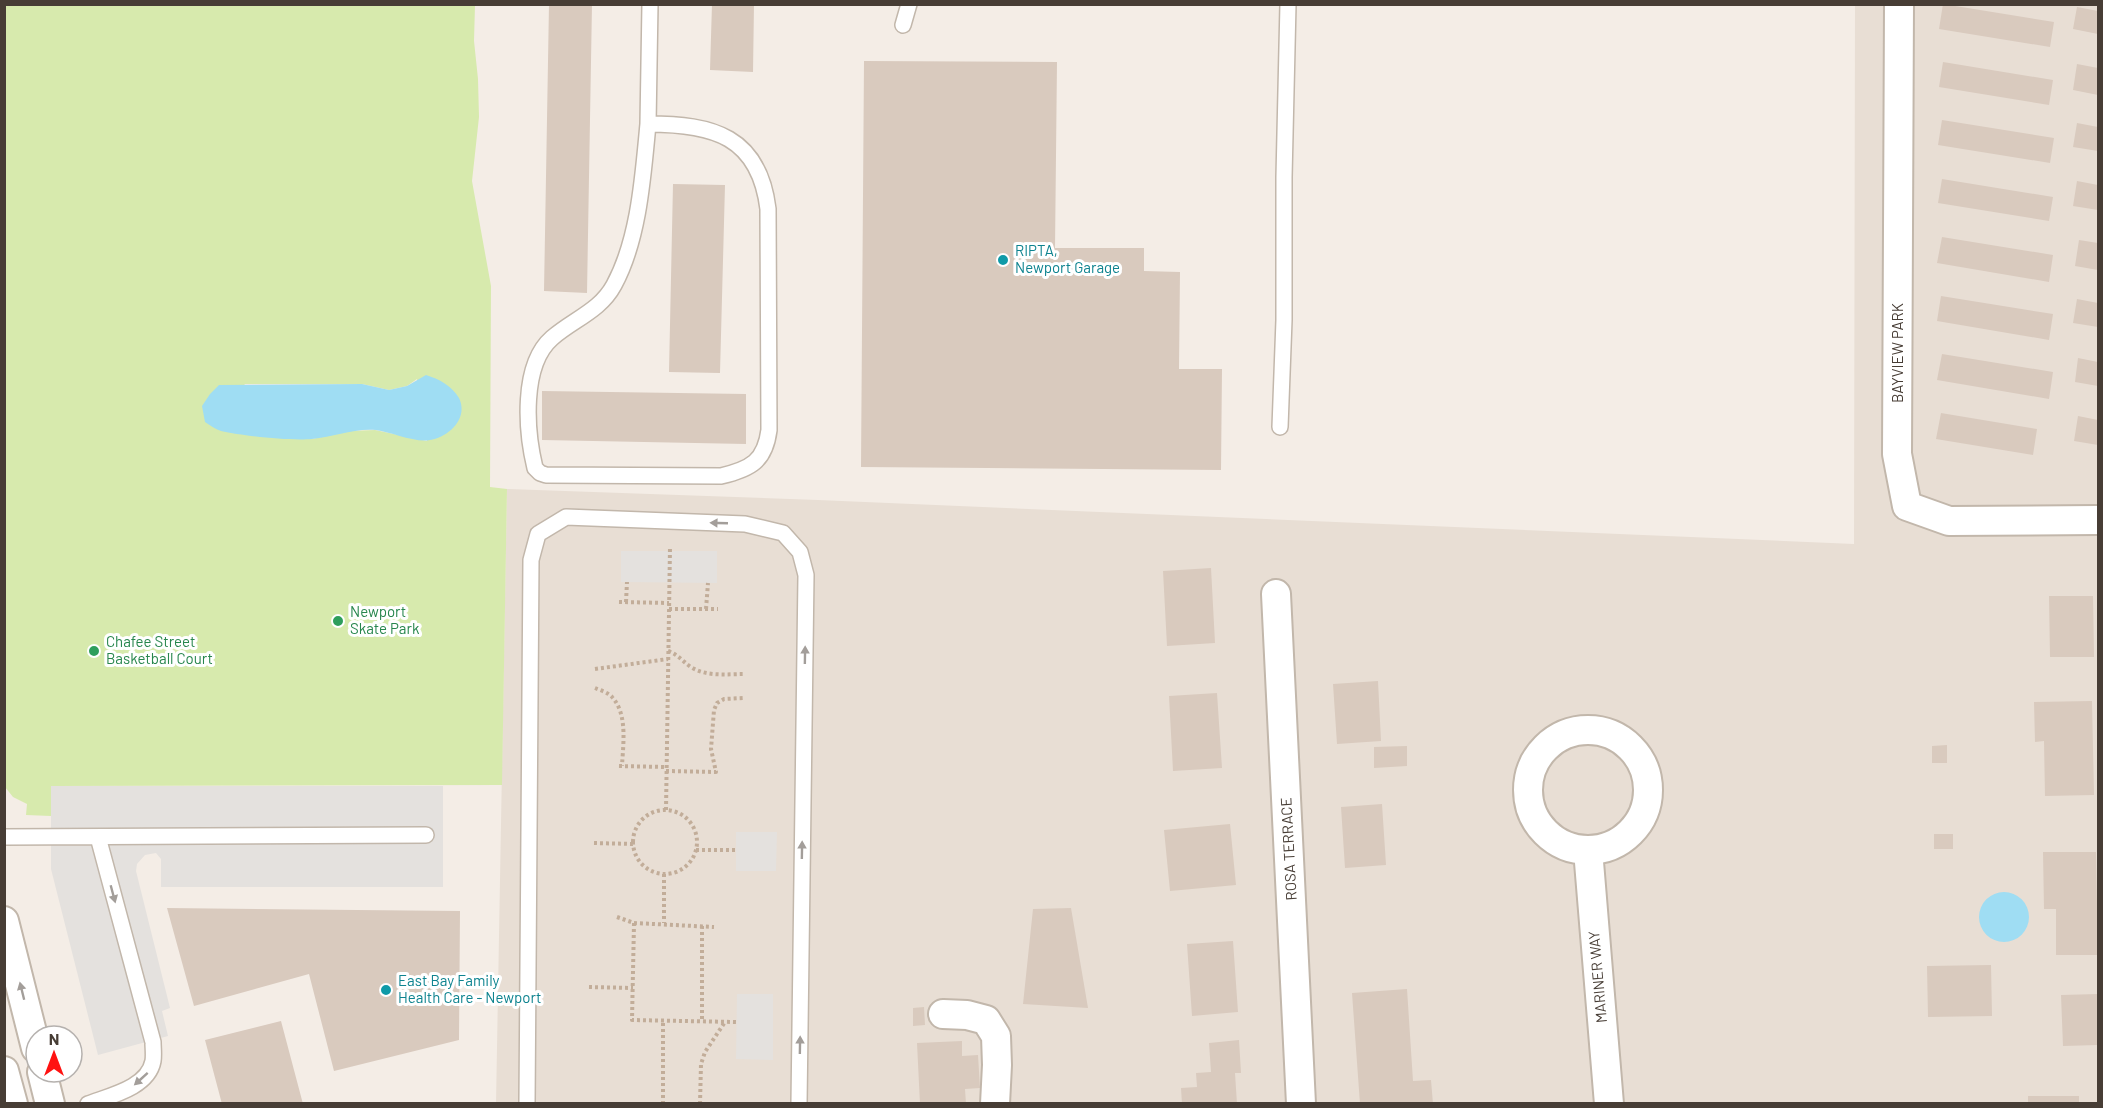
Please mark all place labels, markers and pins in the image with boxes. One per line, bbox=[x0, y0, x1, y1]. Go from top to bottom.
place label: RIPTA, Newport Garage bbox=[1015, 241, 1120, 276]
marker: RIPTA, Newport Garage bbox=[996, 253, 1010, 267]
place label: Newport Skate Park bbox=[350, 602, 420, 637]
marker: Newport Skate Park bbox=[331, 614, 345, 628]
place label: Chafee Street Basketball Court bbox=[106, 632, 213, 667]
marker: Chafee Street Basketball Court bbox=[87, 644, 101, 658]
place label: East Bay Family Health Care - Newport bbox=[398, 971, 542, 1006]
marker: East Bay Family Health Care - Newport bbox=[379, 983, 393, 997]

